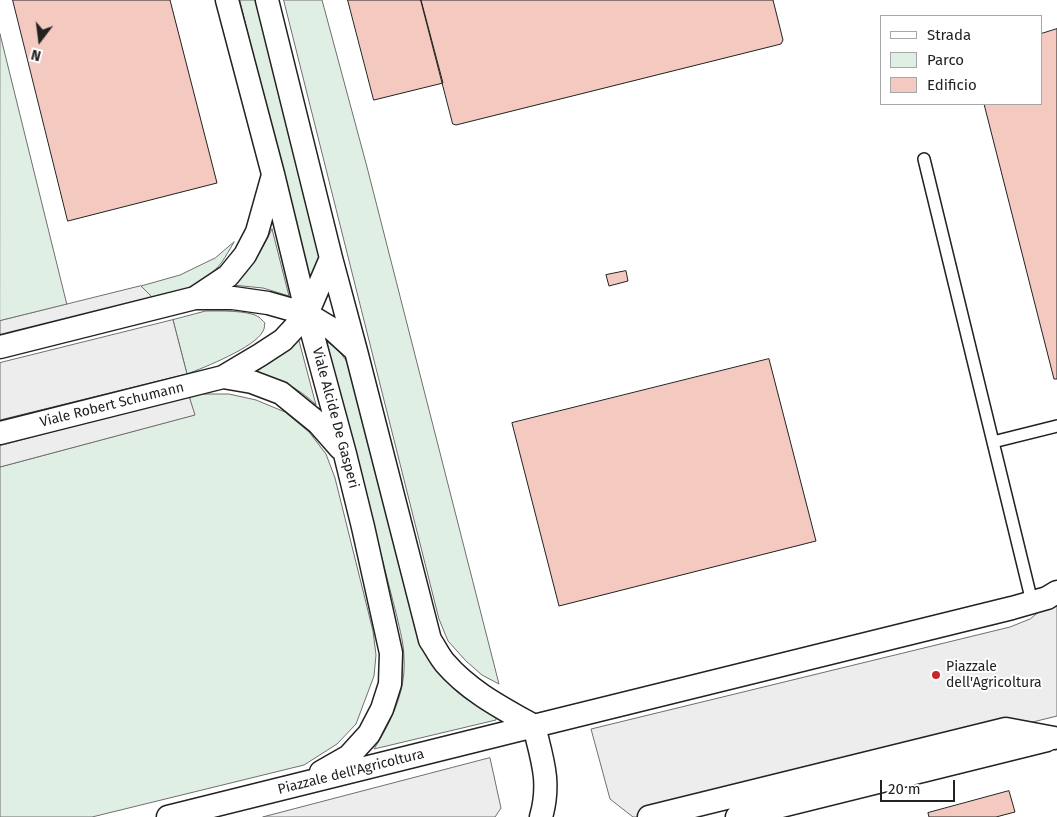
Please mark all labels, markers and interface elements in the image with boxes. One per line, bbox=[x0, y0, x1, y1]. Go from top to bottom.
north arrow bbox=[15, 15, 65, 65]
legend bbox=[880, 15, 1042, 105]
text: Strada bbox=[927, 26, 971, 44]
text: N bbox=[29, 46, 43, 64]
text: Parco bbox=[927, 51, 964, 69]
text: Edificio bbox=[927, 76, 977, 94]
street label: Viale Alcide De Gasperi bbox=[308, 346, 362, 490]
street label: Viale Robert Schumann bbox=[38, 379, 186, 431]
place label: Piazzale dell'Agricoltura bbox=[946, 659, 1042, 692]
marker: Piazzale dell'Agricoltura bbox=[930, 669, 942, 681]
street label: Piazzale dell'Agricoltura bbox=[276, 746, 426, 798]
scale bar bbox=[882, 770, 957, 802]
text: 20 m bbox=[888, 780, 921, 798]

